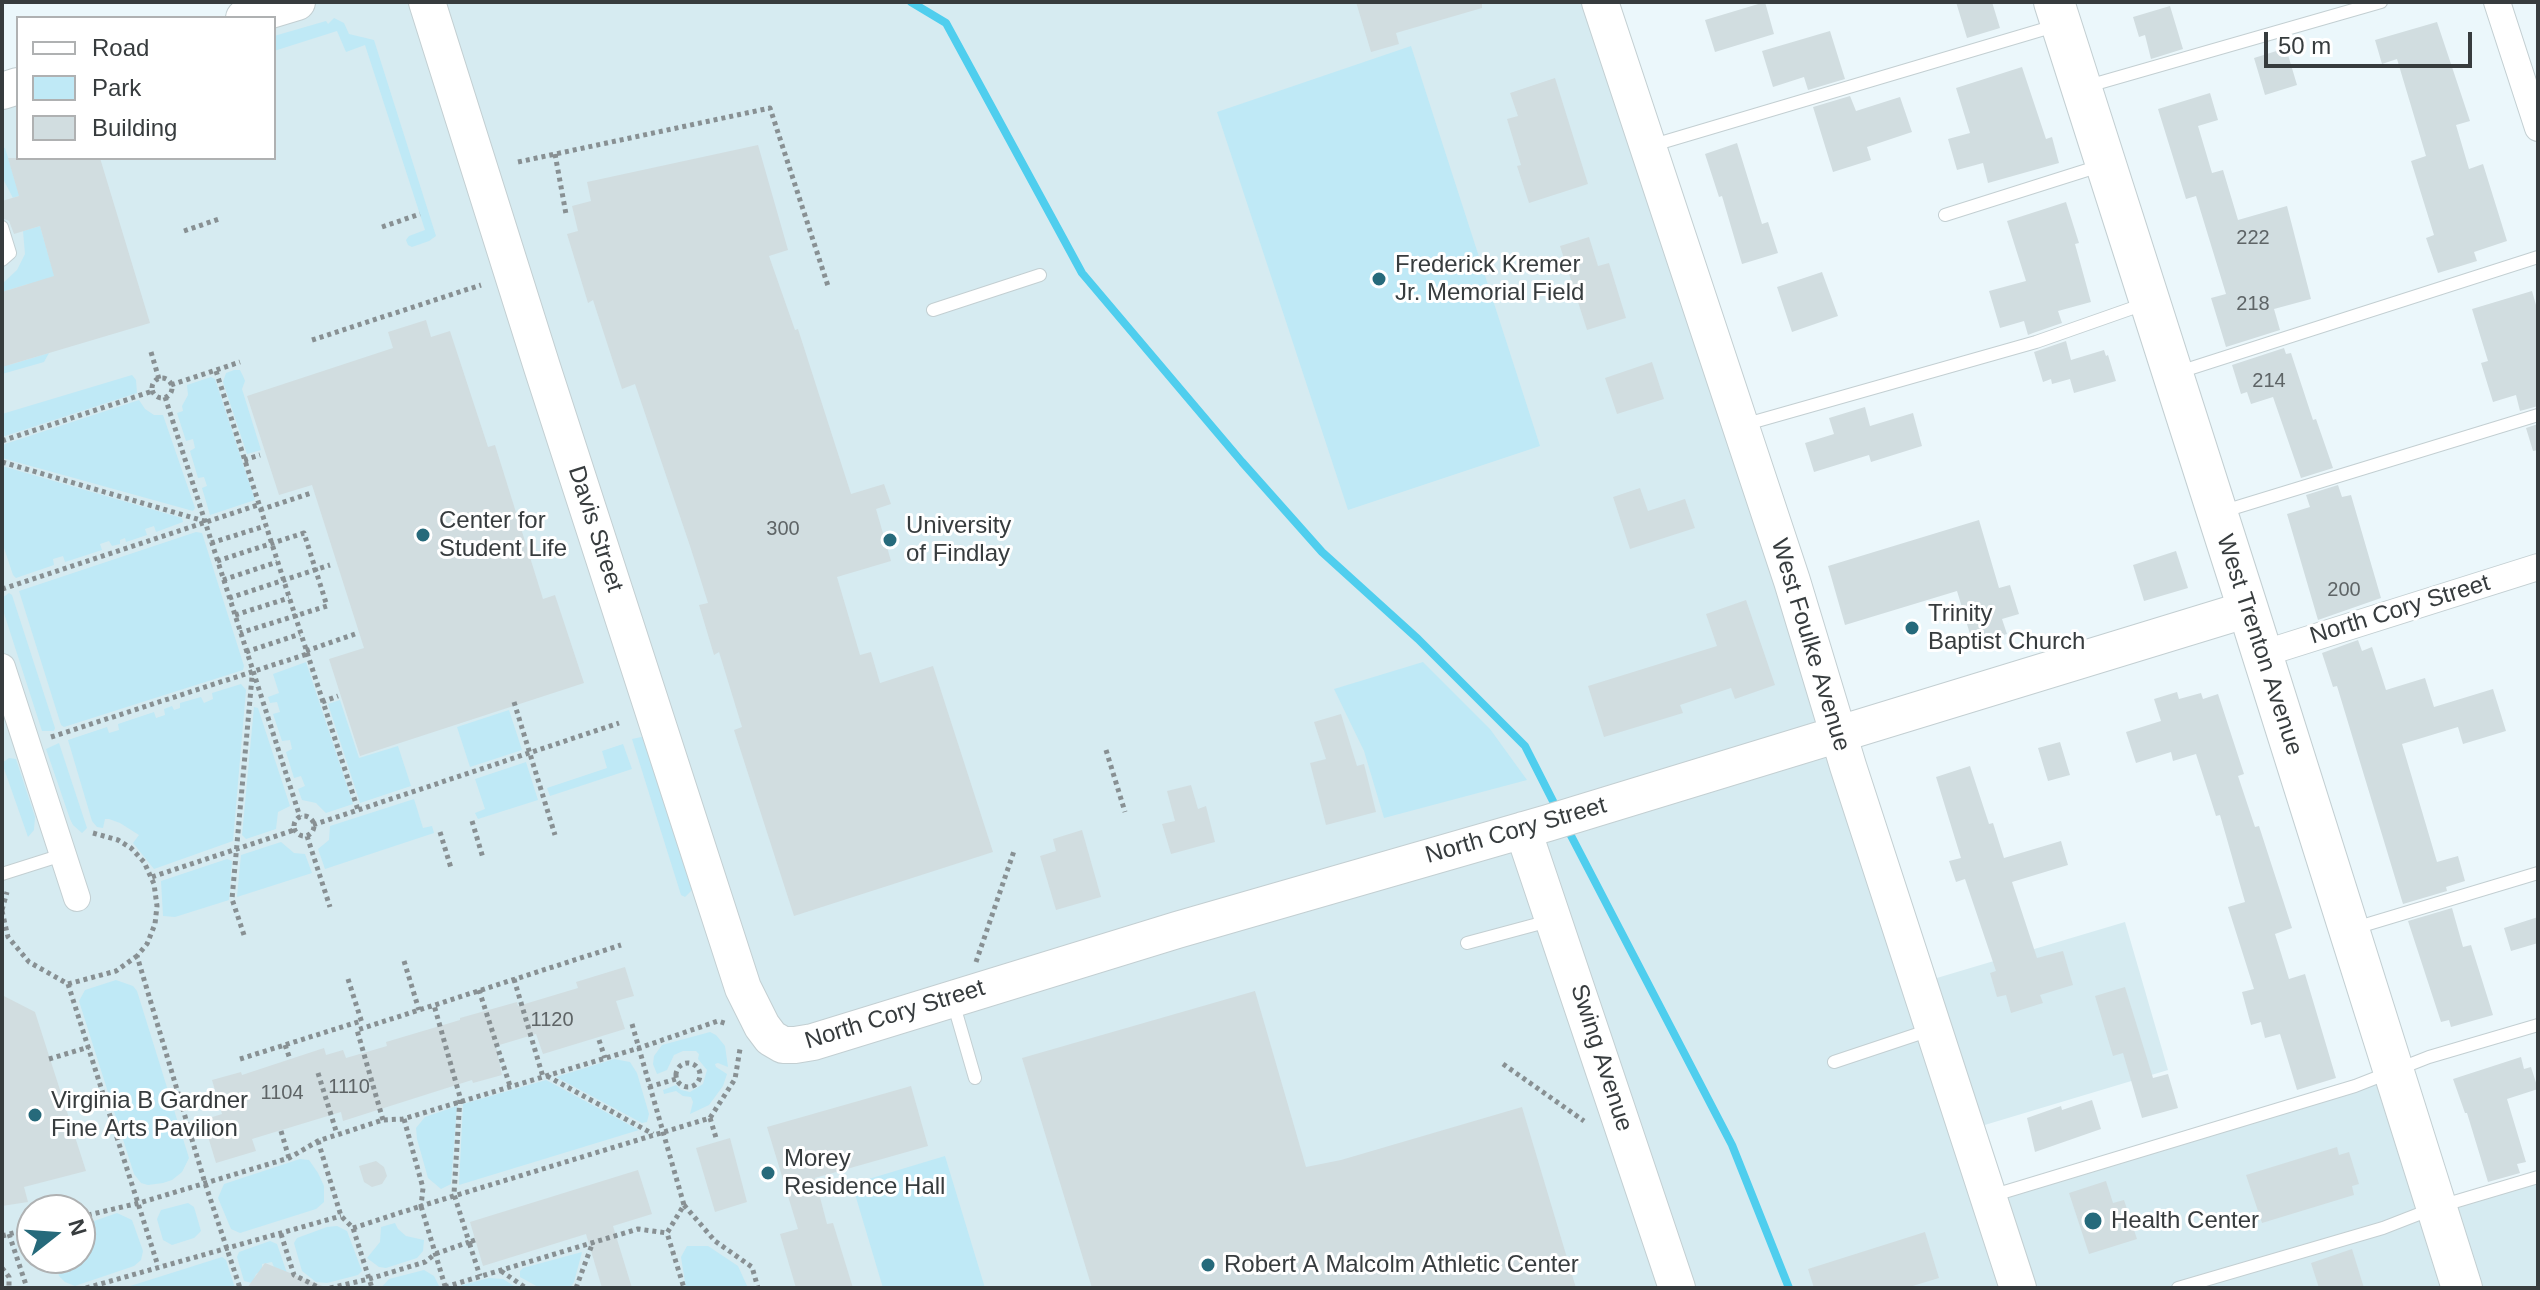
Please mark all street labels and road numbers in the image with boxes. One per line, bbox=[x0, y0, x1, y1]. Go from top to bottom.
street label: Davis Street bbox=[561, 462, 629, 596]
street label: West Trenton Avenue bbox=[2210, 531, 2308, 759]
street label: West Foulke Avenue bbox=[1764, 535, 1856, 755]
street label: North Cory Street bbox=[2307, 569, 2493, 651]
street label: North Cory Street bbox=[1422, 791, 1610, 871]
street label: North Cory Street bbox=[802, 974, 988, 1056]
street label: Swing Avenue bbox=[1564, 981, 1638, 1135]

